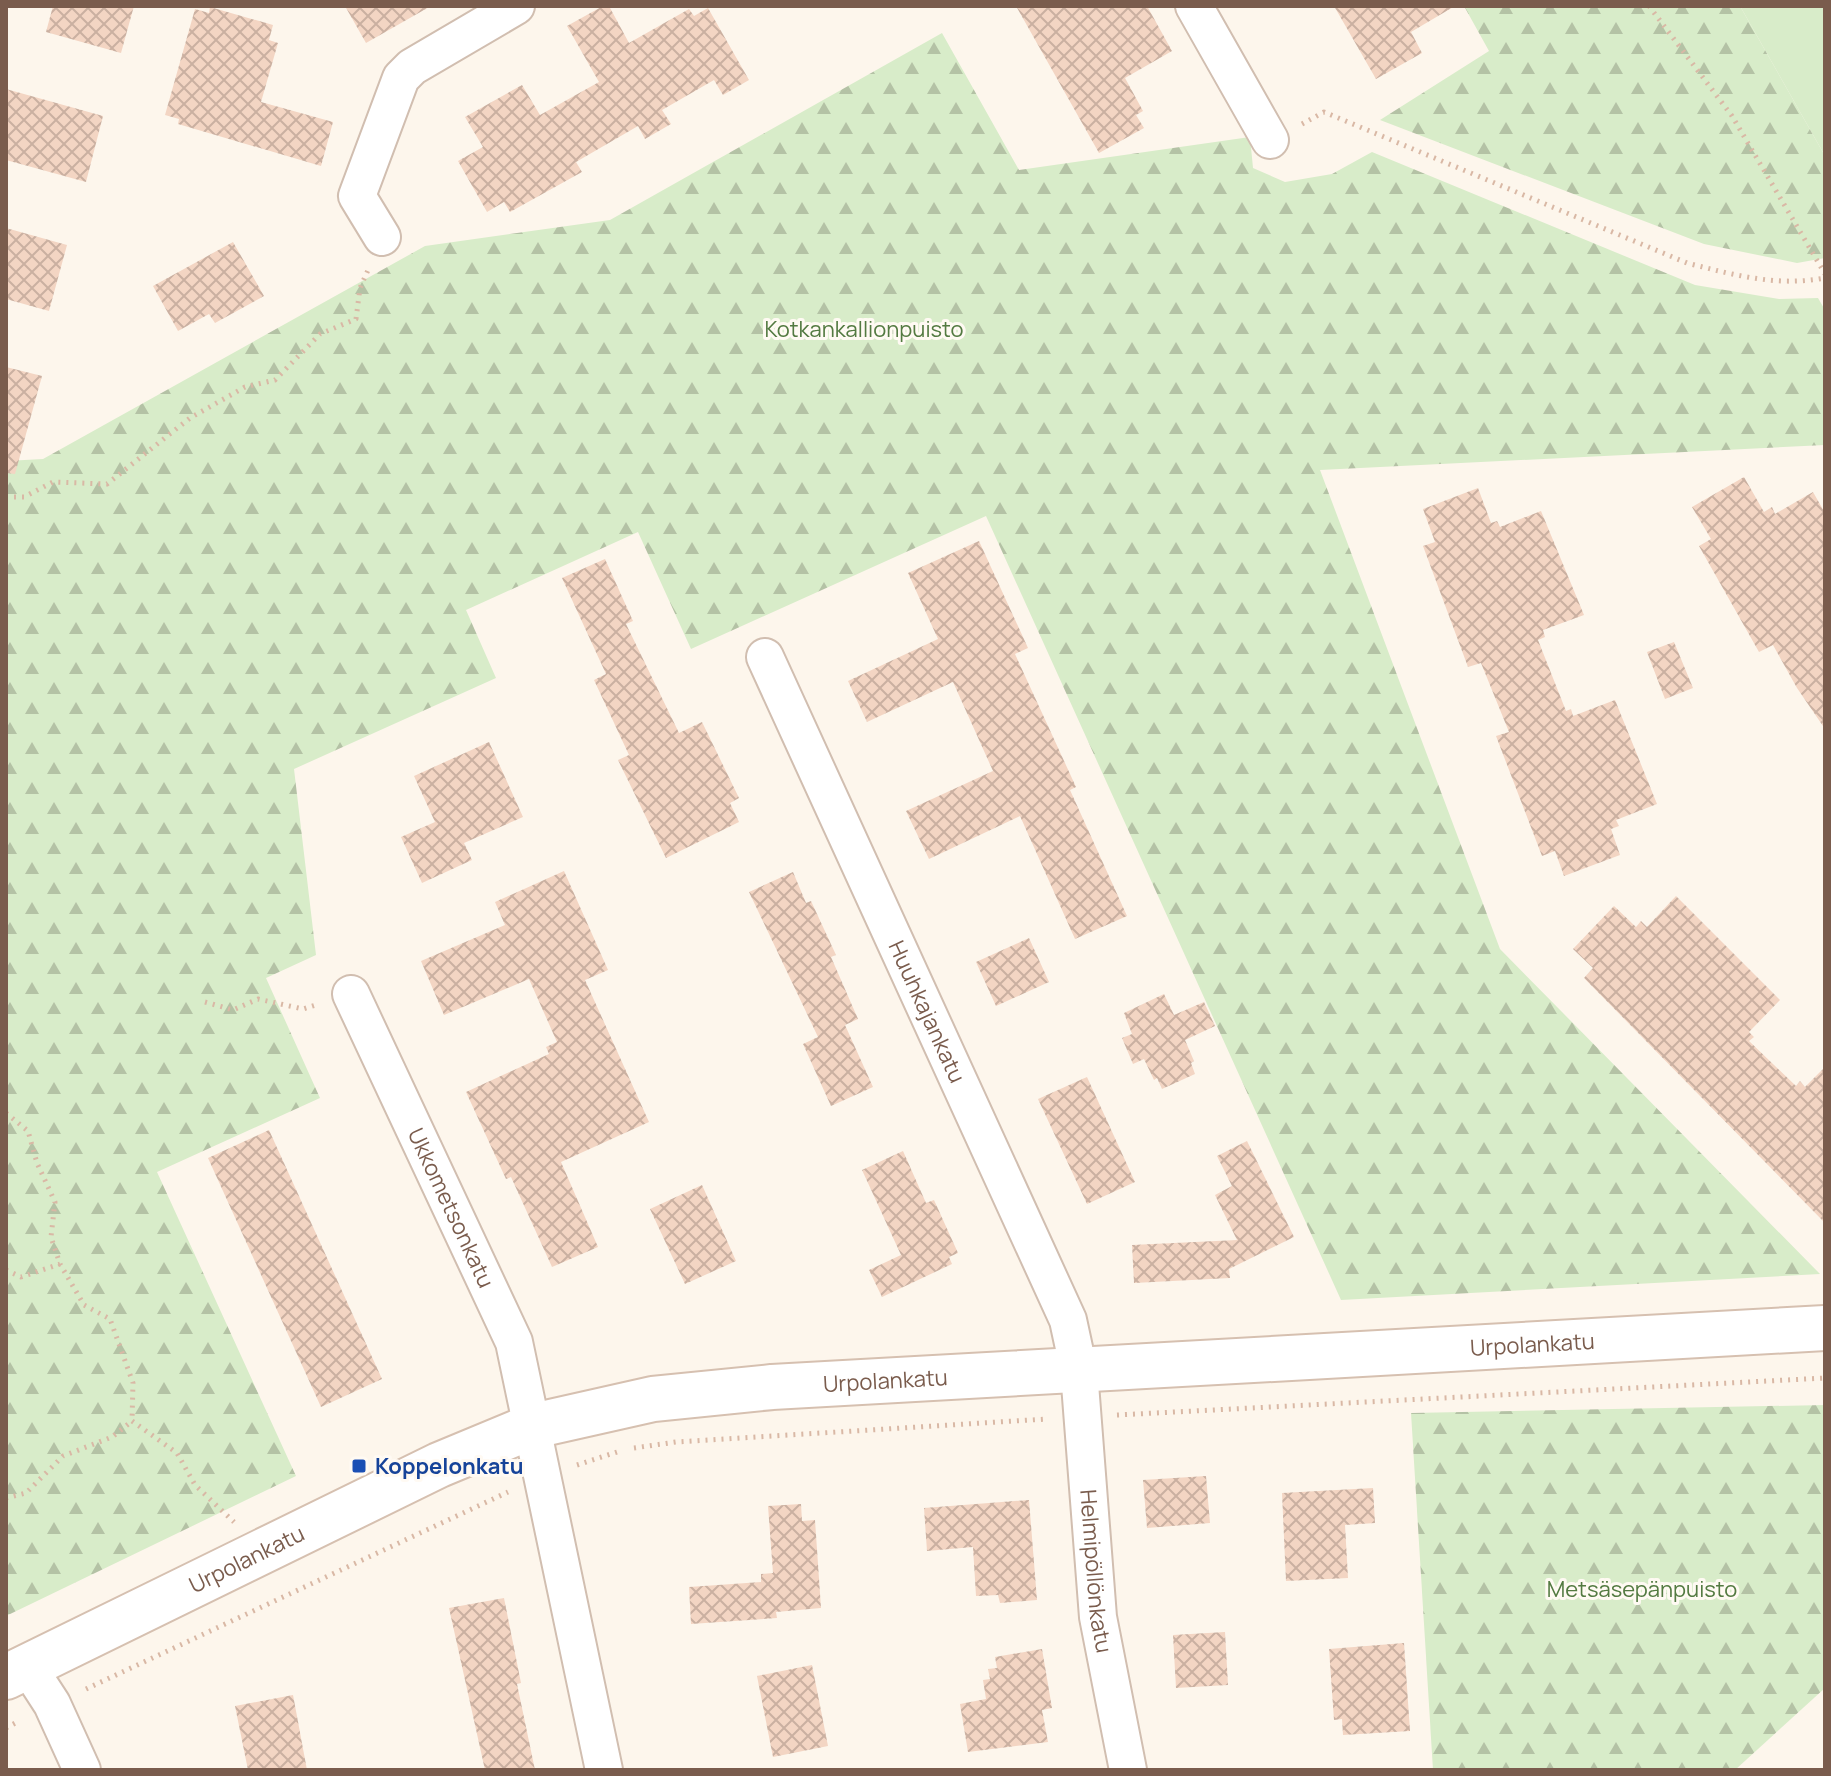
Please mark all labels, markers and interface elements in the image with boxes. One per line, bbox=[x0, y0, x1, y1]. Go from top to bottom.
park label: Kotkankallionpuisto bbox=[765, 314, 964, 344]
street label: Huuhkajankatu bbox=[882, 936, 973, 1088]
street label: Ukkometsonkatu bbox=[401, 1123, 501, 1292]
street label: Urpolankatu bbox=[1469, 1326, 1596, 1363]
street label: Urpolankatu bbox=[822, 1362, 949, 1399]
place label: Koppelonkatu bbox=[375, 1451, 524, 1481]
marker: Koppelonkatu bbox=[350, 1457, 368, 1475]
street label: Helmipöllönkatu bbox=[1073, 1488, 1120, 1656]
street label: Urpolankatu bbox=[184, 1518, 309, 1600]
park label: Metsäsepänpuisto bbox=[1547, 1574, 1737, 1604]

